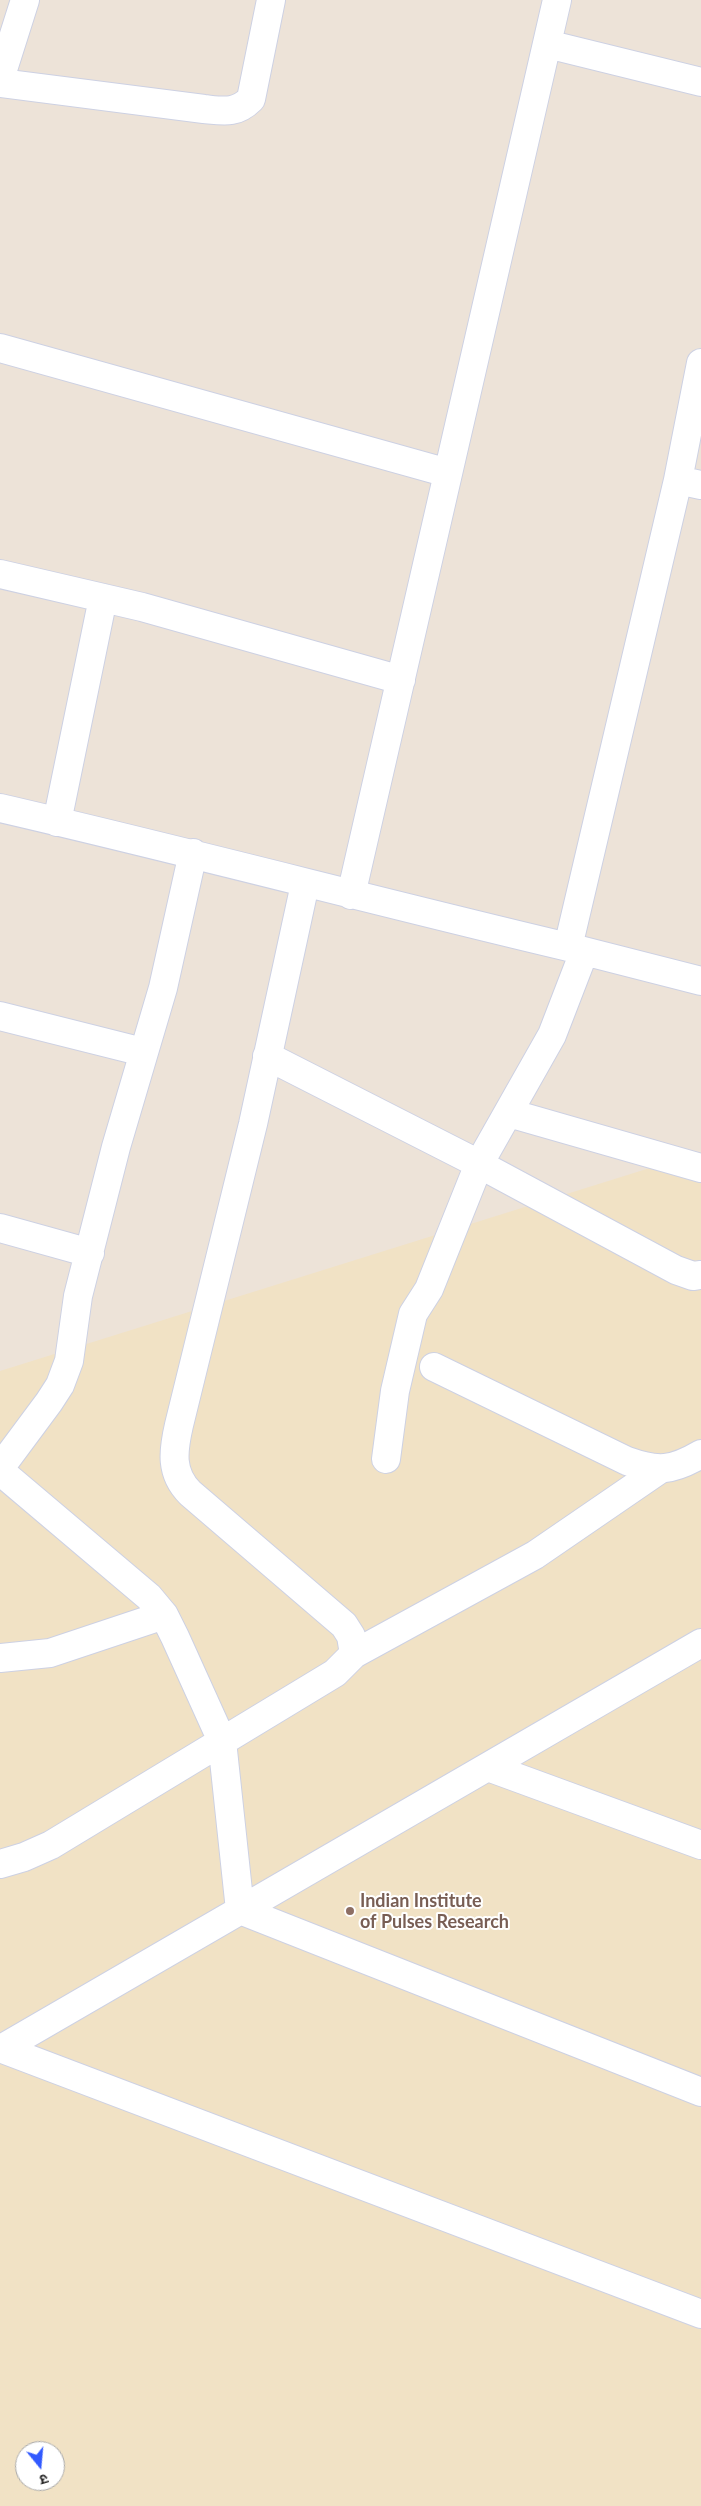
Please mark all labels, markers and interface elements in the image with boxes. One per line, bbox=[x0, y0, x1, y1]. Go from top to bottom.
place label: Indian Institute of Pulses Research bbox=[360, 1890, 509, 1932]
marker: Indian Institute of Pulses Research bbox=[344, 1905, 356, 1917]
north arrow bbox=[15, 2441, 65, 2491]
text: उ bbox=[38, 2471, 51, 2489]

